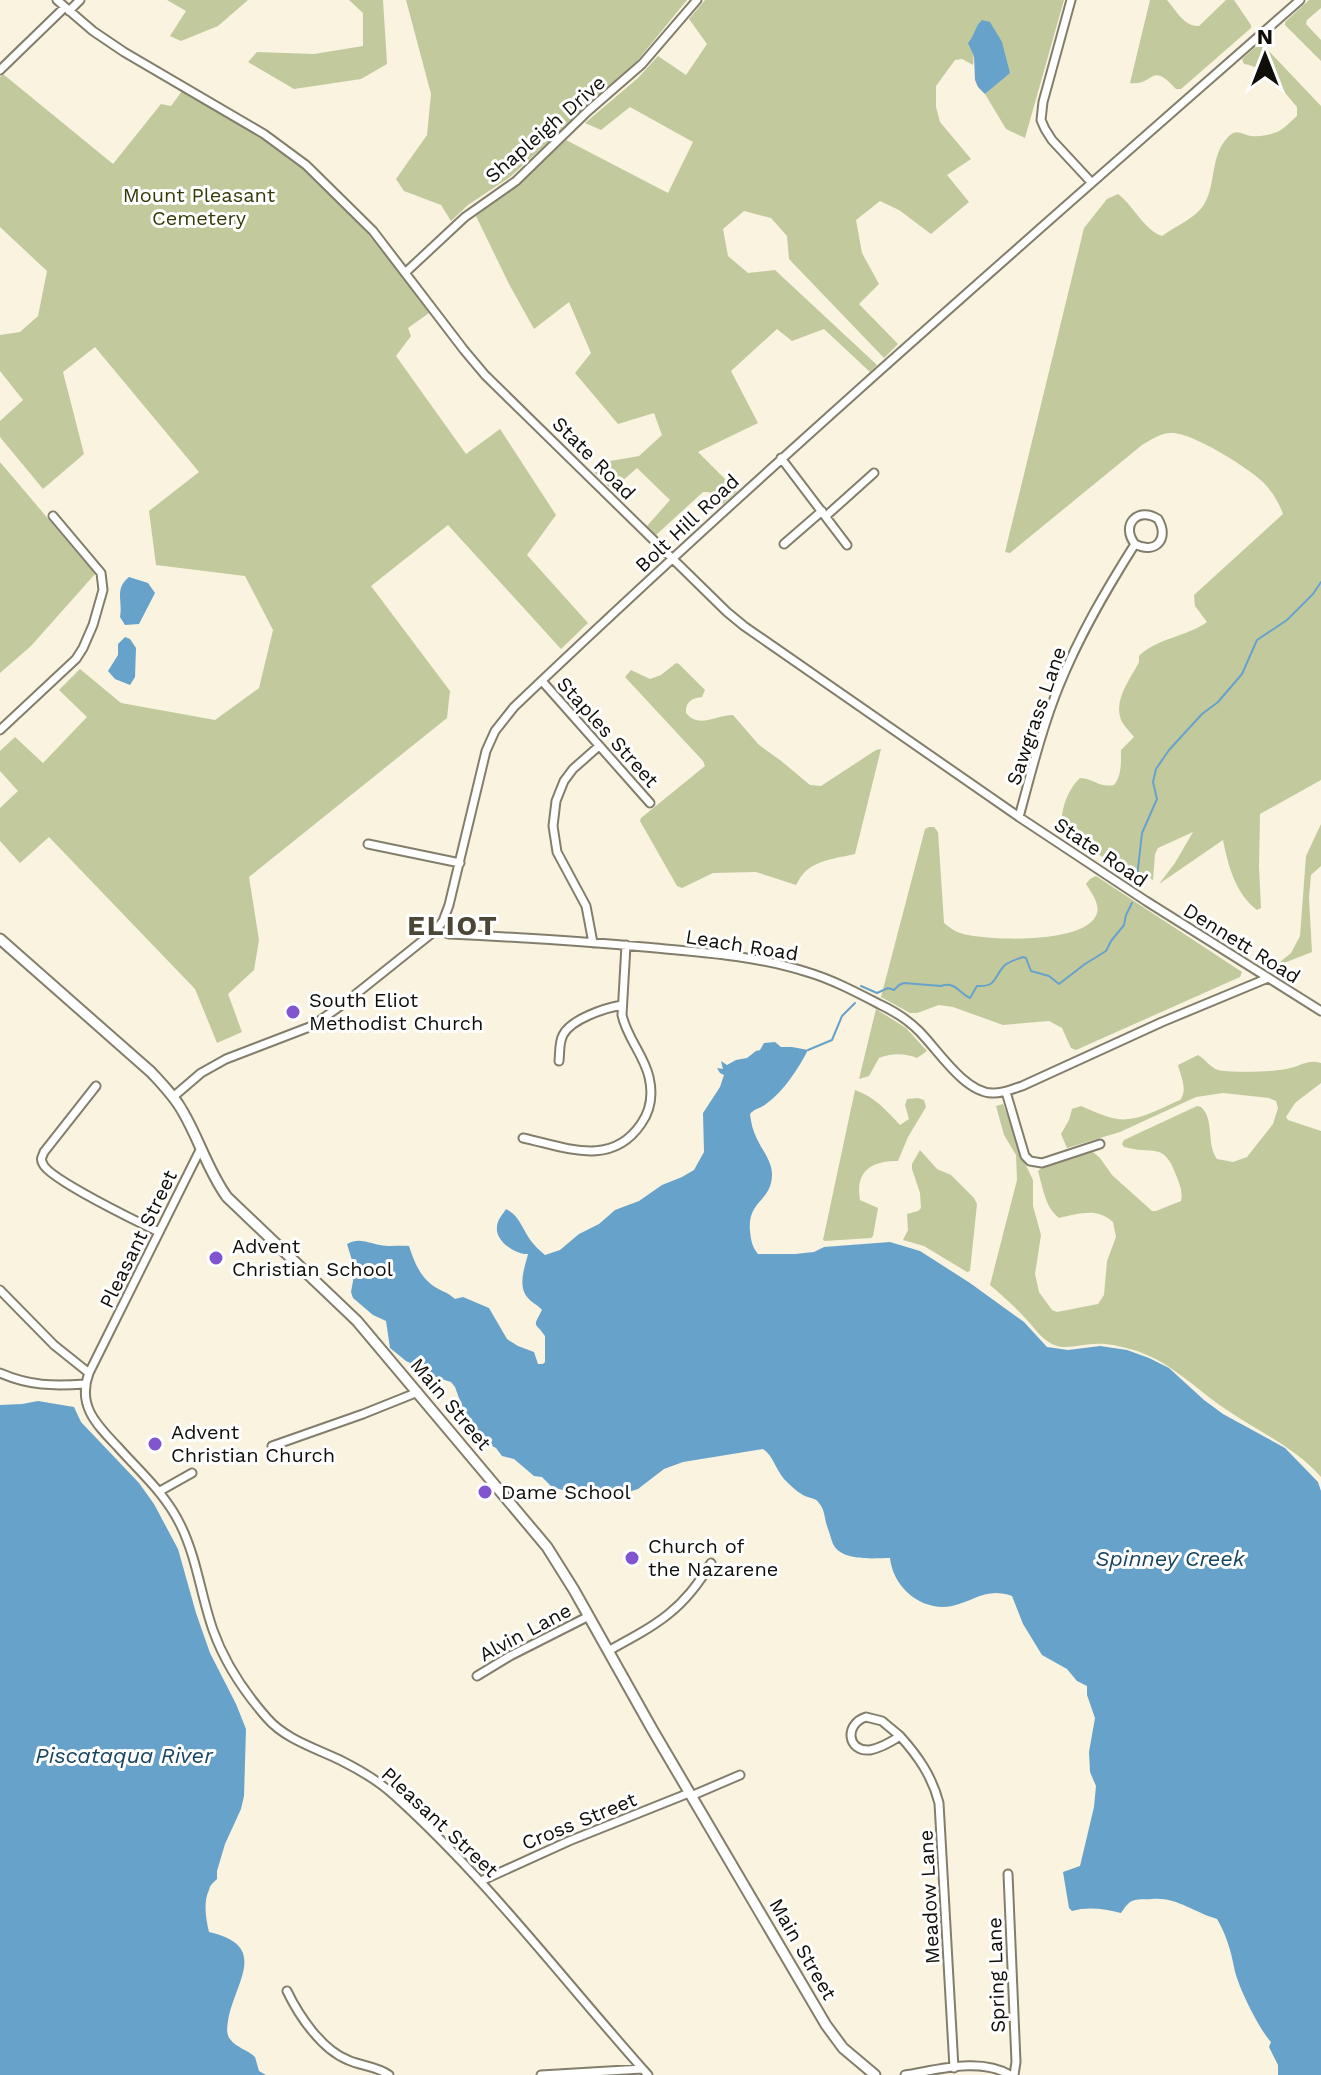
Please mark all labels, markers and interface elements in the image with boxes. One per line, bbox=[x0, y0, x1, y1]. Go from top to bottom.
north arrow bbox=[1225, 16, 1305, 96]
text: N bbox=[1257, 24, 1273, 49]
street label: Shapleigh Drive bbox=[480, 70, 610, 188]
park label: Mount Pleasant Cemetery bbox=[123, 183, 276, 230]
street label: State Road bbox=[547, 411, 641, 505]
street label: Bolt Hill Road bbox=[630, 469, 744, 577]
street label: Sawgrass Lane bbox=[1001, 644, 1071, 788]
street label: Staples Street bbox=[552, 672, 664, 793]
street label: State Road bbox=[1050, 812, 1152, 892]
street label: Dennett Road bbox=[1179, 898, 1305, 988]
district label: ELIOT bbox=[407, 909, 499, 942]
street label: Leach Road bbox=[684, 924, 800, 966]
place label: South Eliot Methodist Church bbox=[309, 988, 483, 1035]
marker: South Eliot Methodist Church bbox=[284, 1003, 302, 1021]
street label: Pleasant Street bbox=[94, 1165, 182, 1312]
place label: Advent Christian School bbox=[232, 1234, 393, 1281]
marker: Advent Christian School bbox=[207, 1249, 225, 1267]
street label: Main Street bbox=[405, 1353, 497, 1455]
place label: Advent Christian Church bbox=[171, 1420, 335, 1467]
marker: Advent Christian Church bbox=[146, 1435, 164, 1453]
place label: Dame School bbox=[501, 1480, 631, 1504]
marker: Dame School bbox=[476, 1483, 494, 1501]
place label: Church of the Nazarene bbox=[648, 1534, 778, 1581]
water label: Spinney Creek bbox=[1095, 1546, 1246, 1571]
marker: Church of the Nazarene bbox=[623, 1549, 641, 1567]
street label: Alvin Lane bbox=[475, 1598, 575, 1666]
water label: Piscataqua River bbox=[35, 1743, 214, 1768]
street label: Pleasant Street bbox=[377, 1762, 504, 1883]
street label: Cross Street bbox=[518, 1787, 640, 1855]
street label: Meadow Lane bbox=[914, 1829, 944, 1965]
street label: Main Street bbox=[764, 1894, 842, 2004]
street label: Spring Lane bbox=[982, 1917, 1010, 2033]

